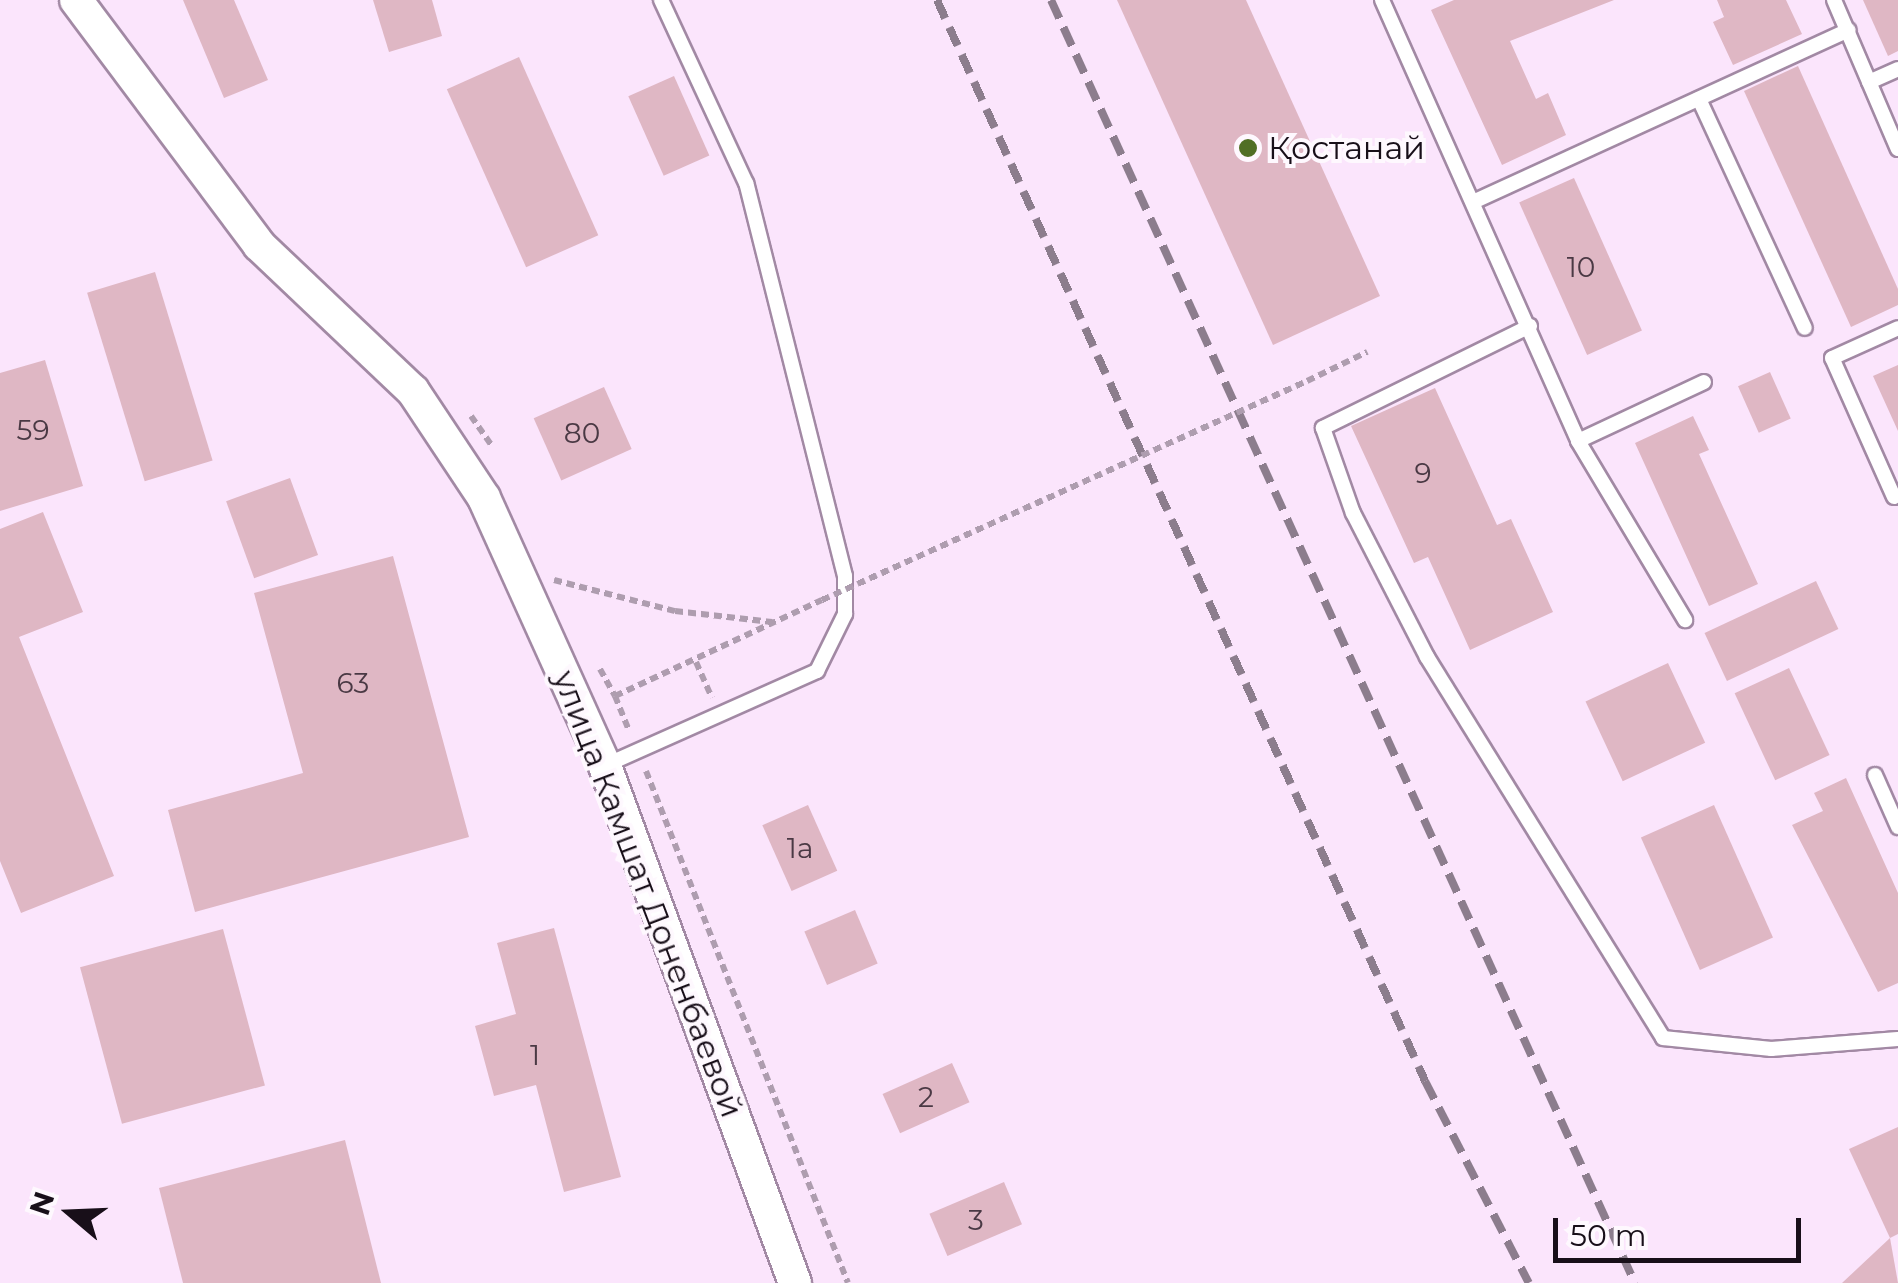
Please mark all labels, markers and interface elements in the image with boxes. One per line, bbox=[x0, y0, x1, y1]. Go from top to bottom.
place label: Қостанай bbox=[1268, 129, 1425, 167]
marker: Қостанай bbox=[1237, 137, 1259, 159]
house number: 10 bbox=[1567, 250, 1595, 284]
house number: 59 bbox=[17, 413, 49, 447]
house number: 80 bbox=[564, 416, 600, 450]
house number: 9 bbox=[1414, 456, 1432, 490]
street label: улица Камшат Доненбаевой bbox=[545, 665, 751, 1123]
house number: 63 bbox=[337, 666, 369, 700]
house number: 1а bbox=[787, 831, 813, 865]
house number: 1 bbox=[530, 1038, 540, 1072]
house number: 2 bbox=[918, 1080, 934, 1114]
north arrow bbox=[20, 1163, 120, 1263]
text: N bbox=[22, 1187, 61, 1219]
scale bar bbox=[1558, 1198, 1806, 1260]
house number: 3 bbox=[968, 1203, 984, 1237]
text: 50 m bbox=[1570, 1217, 1647, 1254]

